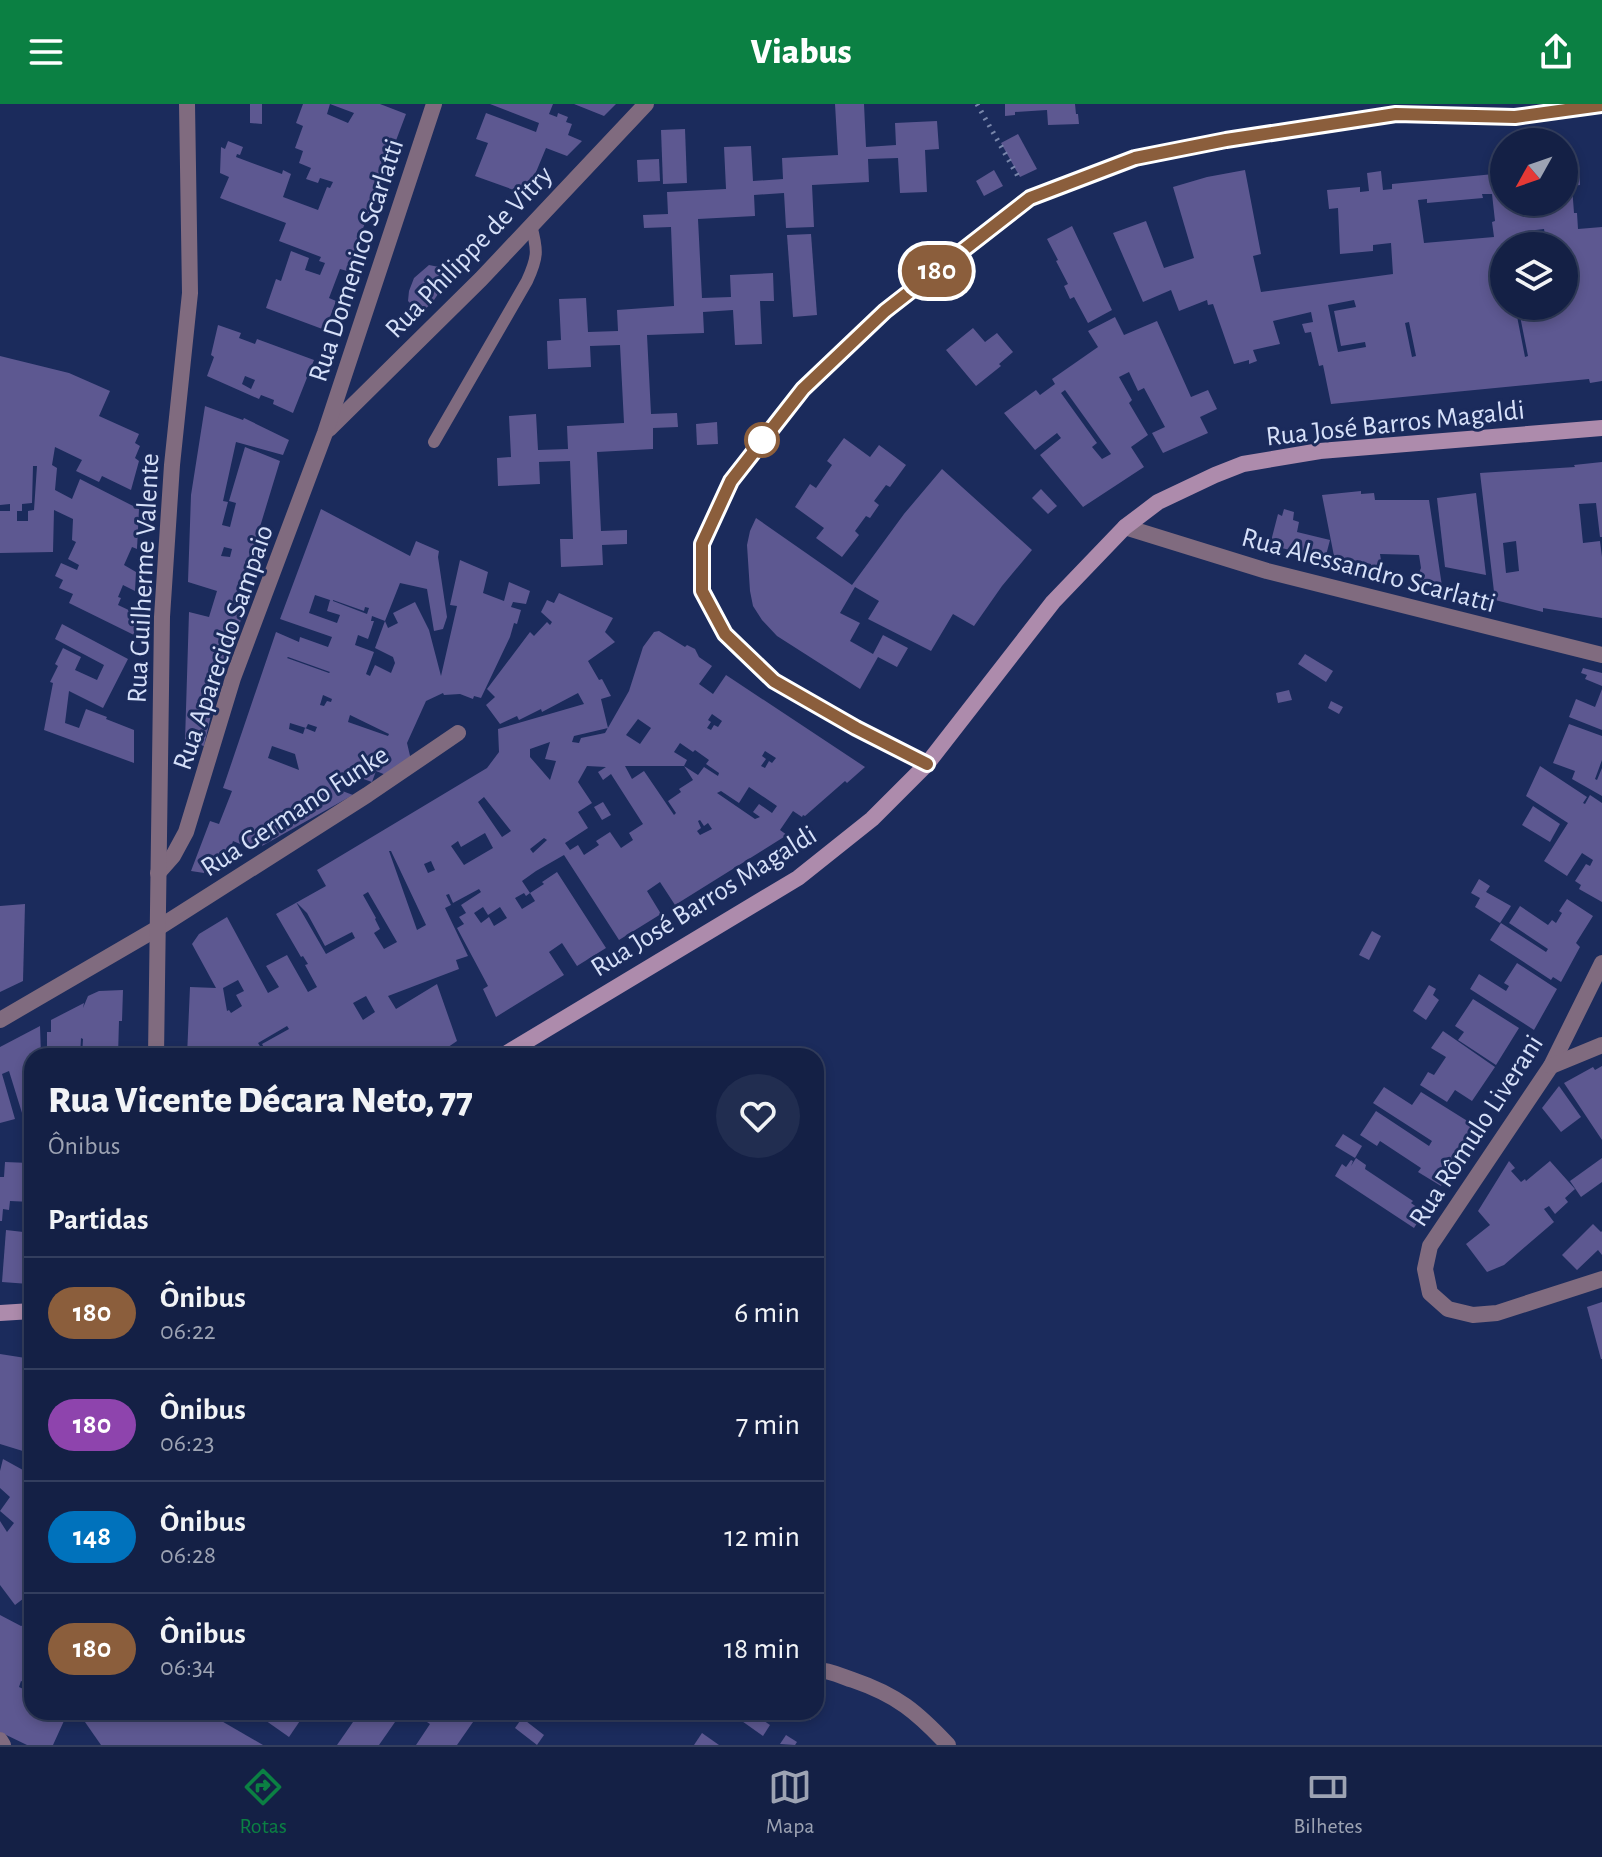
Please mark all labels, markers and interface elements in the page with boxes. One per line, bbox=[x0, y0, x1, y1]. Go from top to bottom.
icon: menu bbox=[24, 30, 68, 74]
icon: share bbox=[1534, 30, 1578, 74]
text: Viabus bbox=[750, 34, 852, 70]
north arrow bbox=[1490, 128, 1578, 216]
map controls bbox=[1490, 128, 1578, 320]
street label: Rua Domenico Scarlatti bbox=[304, 136, 409, 385]
street label: Rua Philippe de Vitry bbox=[380, 161, 558, 344]
button: layers bbox=[1490, 232, 1578, 320]
line badge: 180 bbox=[891, 245, 983, 297]
text: 180 bbox=[918, 257, 956, 285]
street label: Rua José Barros Magaldi bbox=[1264, 396, 1526, 452]
unlabelled marker bbox=[745, 423, 779, 457]
street label: Rua Guilherme Valente bbox=[123, 452, 165, 704]
street label: Rua Aparecido Sampaio bbox=[169, 522, 279, 774]
street label: Rua Alessandro Scarlatti bbox=[1238, 524, 1499, 618]
street label: Rua Germano Funke bbox=[196, 741, 394, 883]
street label: Rua José Barros Magaldi bbox=[586, 821, 822, 983]
street label: Rua Rômulo Liverani bbox=[1404, 1030, 1549, 1232]
button: heart bbox=[716, 1074, 800, 1158]
text: Rua Vicente Décara Neto, 77 bbox=[48, 1082, 473, 1120]
text: Ônibus bbox=[48, 1133, 120, 1159]
text: Partidas bbox=[48, 1205, 148, 1235]
text: Ônibus bbox=[160, 1283, 246, 1313]
text: 6 min bbox=[734, 1298, 800, 1328]
text: 180 bbox=[73, 1299, 111, 1327]
text: 06:22 bbox=[160, 1318, 216, 1344]
text: Ônibus bbox=[160, 1395, 246, 1425]
text: 7 min bbox=[736, 1410, 800, 1440]
text: 180 bbox=[73, 1411, 111, 1439]
text: 06:23 bbox=[160, 1430, 214, 1456]
text: Ônibus bbox=[160, 1507, 246, 1537]
text: 12 min bbox=[724, 1522, 800, 1552]
text: 148 bbox=[73, 1523, 111, 1551]
text: 06:28 bbox=[160, 1542, 216, 1568]
text: Ônibus bbox=[160, 1619, 246, 1649]
text: 18 min bbox=[724, 1634, 800, 1664]
text: 180 bbox=[73, 1635, 111, 1663]
text: 06:34 bbox=[160, 1654, 215, 1680]
tab: Rotas bbox=[239, 1765, 287, 1839]
tab: Mapa bbox=[766, 1765, 815, 1839]
tab: Bilhetes bbox=[1293, 1765, 1363, 1839]

